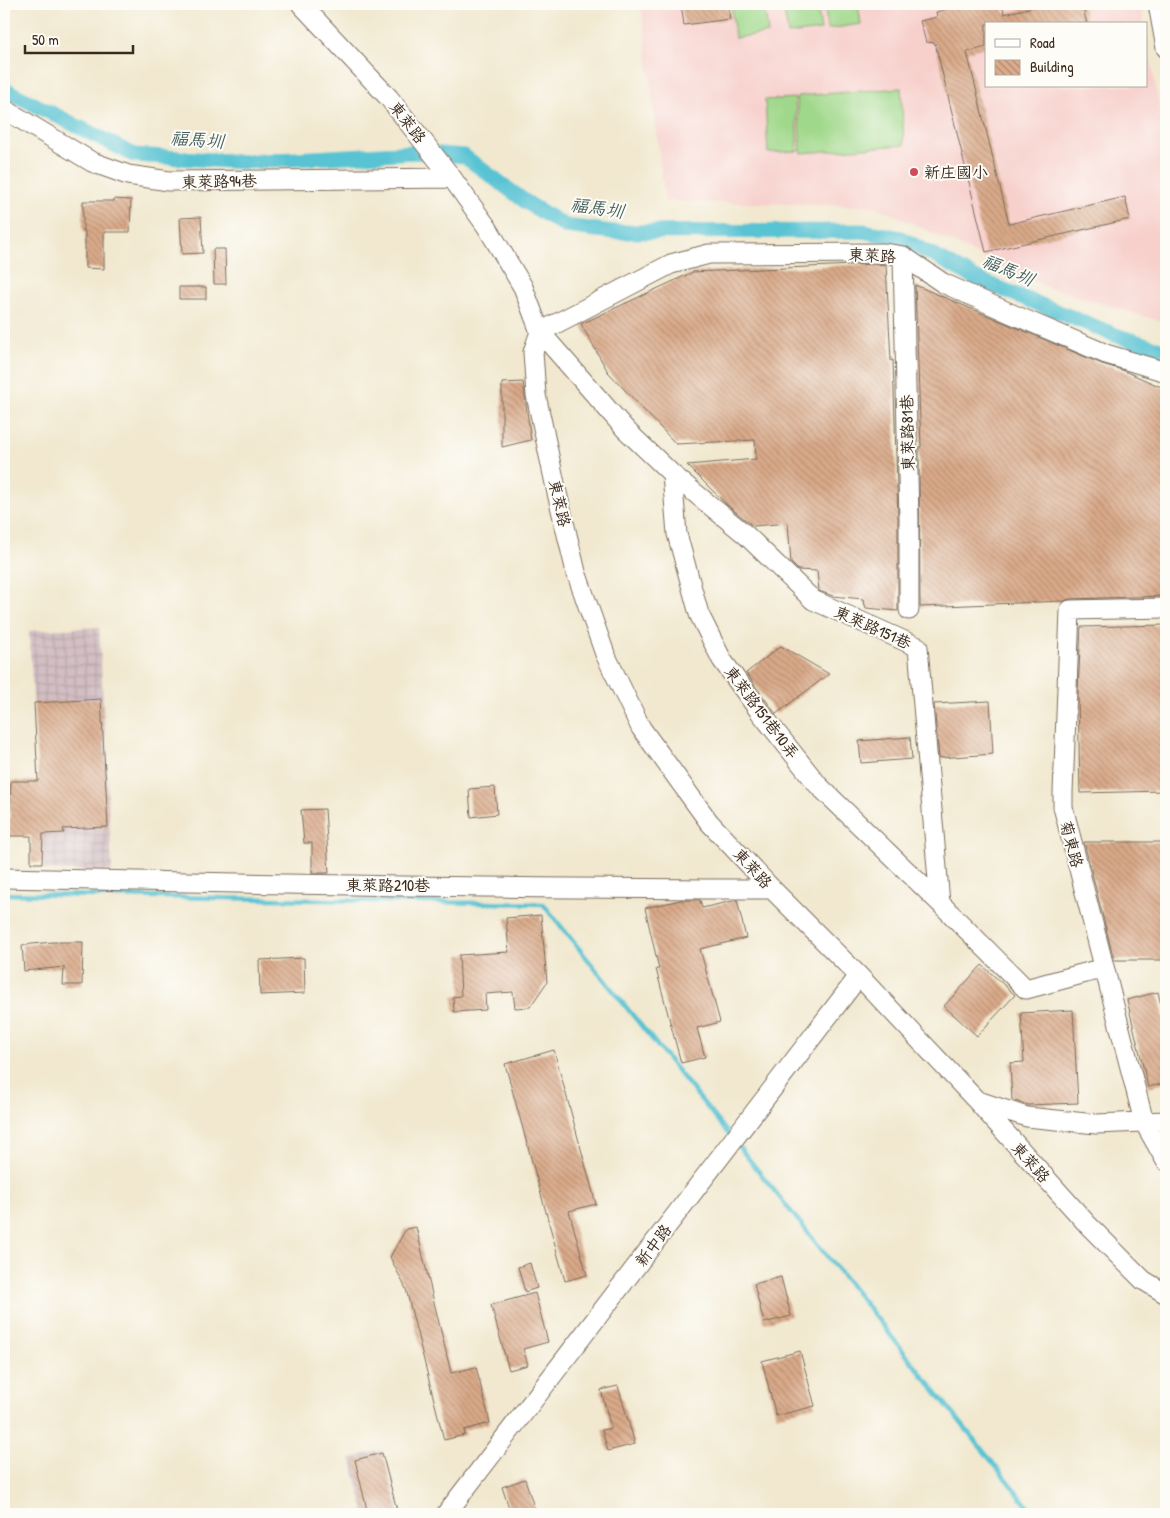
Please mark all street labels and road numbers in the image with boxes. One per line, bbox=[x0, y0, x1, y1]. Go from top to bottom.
street label: 東萊路 bbox=[385, 96, 431, 148]
street label: 東萊路94巷 bbox=[181, 169, 257, 193]
street label: 東萊路 bbox=[847, 243, 897, 267]
street label: 東萊路81巷 bbox=[895, 394, 919, 472]
street label: 東萊路 bbox=[544, 477, 576, 529]
street label: 東萊路151巷 bbox=[831, 600, 915, 654]
street label: 東萊路151巷10弄 bbox=[720, 661, 804, 763]
street label: 菊東路 bbox=[1055, 818, 1089, 870]
street label: 東萊路 bbox=[729, 843, 777, 893]
street label: 東萊路210巷 bbox=[346, 874, 430, 896]
street label: 東萊路 bbox=[1007, 1137, 1055, 1187]
street label: 新中路 bbox=[630, 1219, 676, 1271]

